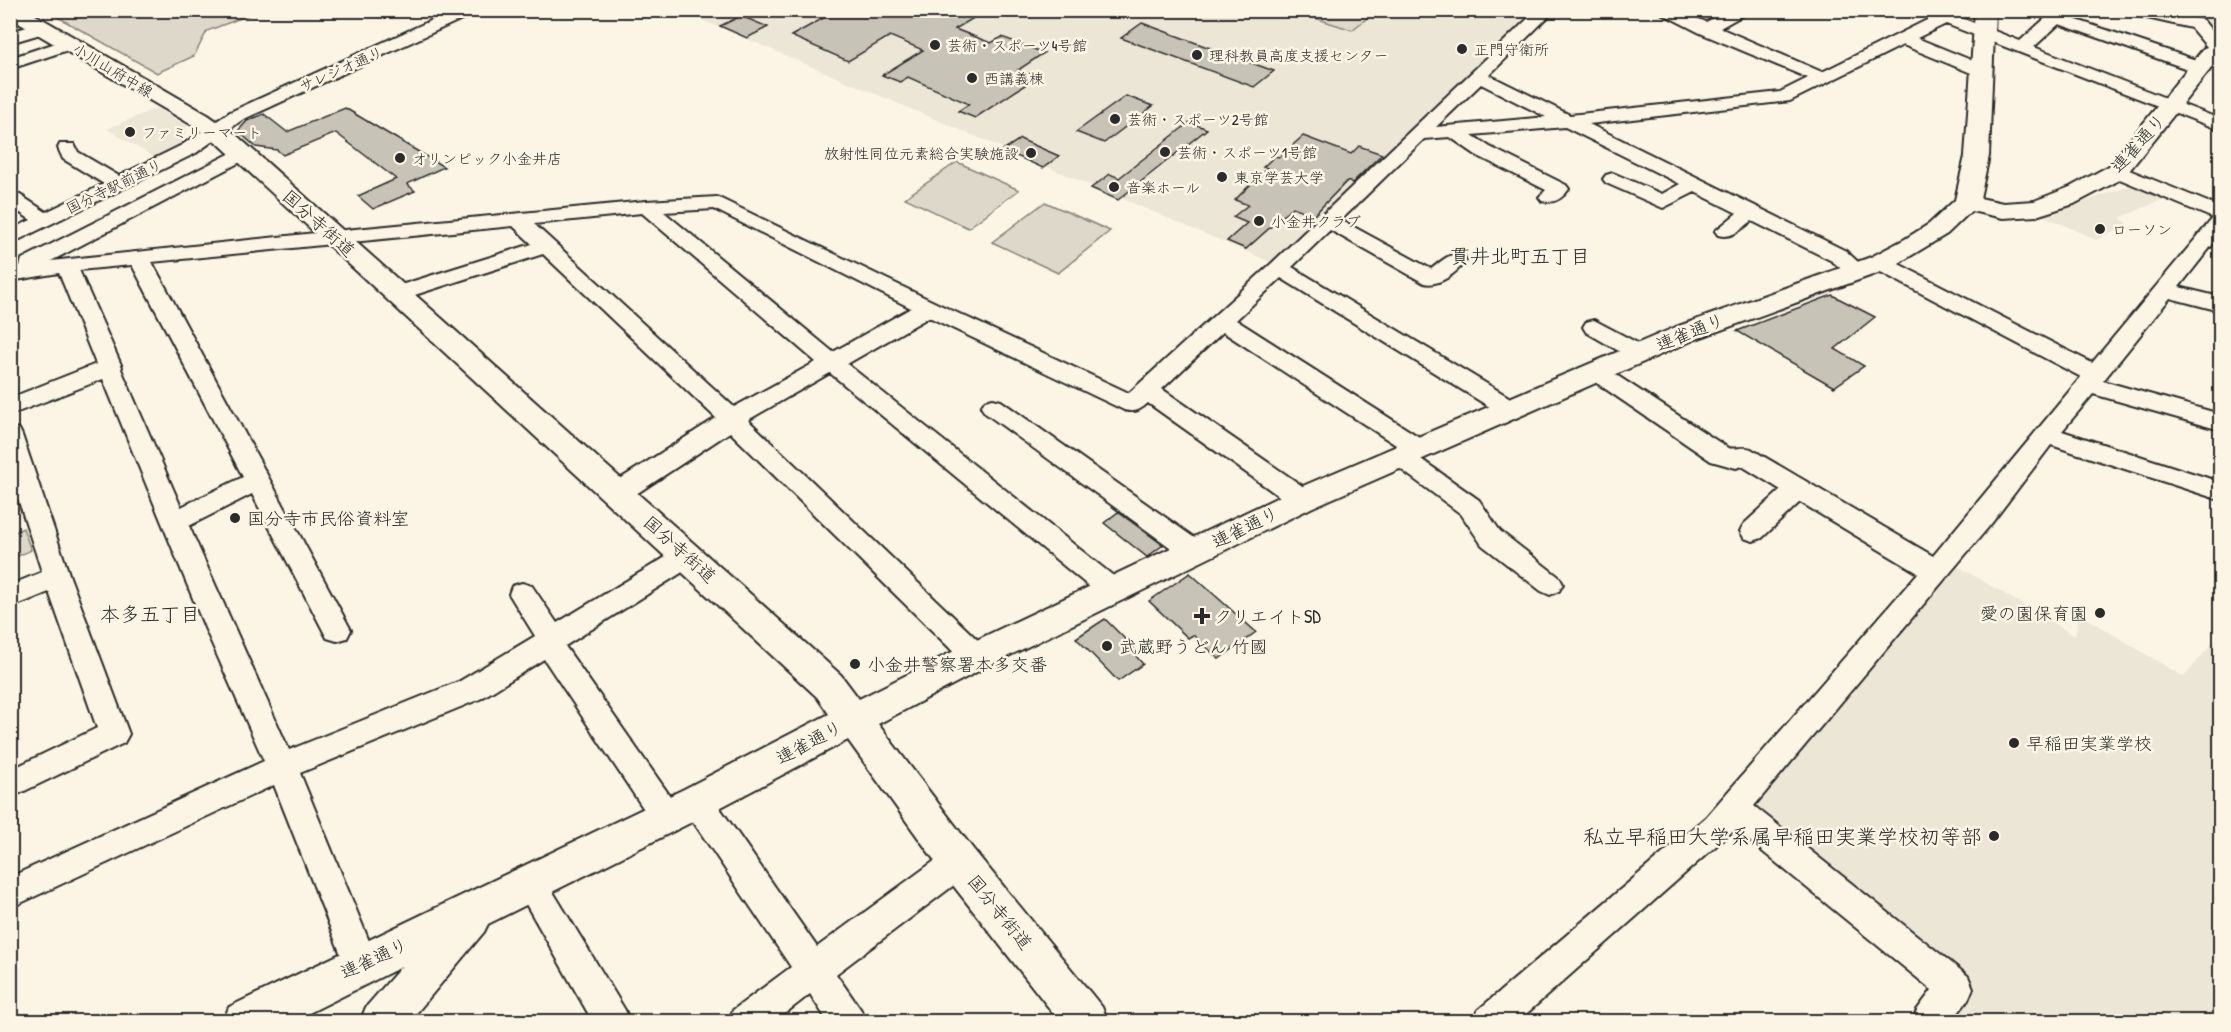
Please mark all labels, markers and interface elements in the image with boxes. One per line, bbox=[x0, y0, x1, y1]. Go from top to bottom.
place label: 芸術・スポーツ4号館 bbox=[947, 35, 1087, 56]
street label: 小川山府中線 bbox=[69, 38, 157, 102]
marker: 芸術・スポーツ4号館 bbox=[928, 38, 942, 52]
place label: 正門守衛所 bbox=[1474, 39, 1549, 60]
street label: サレジオ通り bbox=[296, 41, 386, 97]
marker: 正門守衛所 bbox=[1455, 42, 1469, 56]
place label: 理科教員高度支援センター bbox=[1209, 45, 1388, 66]
marker: 理科教員高度支援センター bbox=[1190, 48, 1204, 62]
place label: 西講義棟 bbox=[984, 68, 1044, 89]
marker: 西講義棟 bbox=[965, 71, 979, 85]
street label: 連雀通り bbox=[2105, 108, 2171, 178]
place label: 芸術・スポーツ2号館 bbox=[1127, 109, 1269, 130]
marker: 芸術・スポーツ2号館 bbox=[1108, 112, 1122, 126]
place label: ファミリーマート bbox=[142, 122, 262, 143]
marker: ファミリーマート bbox=[123, 125, 137, 139]
place label: 芸術・スポーツ1号館 bbox=[1177, 142, 1317, 163]
place label: 放射性同位元素総合実験施設 bbox=[824, 143, 1019, 164]
marker: 芸術・スポーツ1号館 bbox=[1158, 145, 1172, 159]
marker: 放射性同位元素総合実験施設 bbox=[1024, 146, 1038, 160]
place label: オリンピック小金井店 bbox=[412, 148, 562, 169]
marker: オリンピック小金井店 bbox=[393, 151, 407, 165]
street label: 国分寺駅前通り bbox=[62, 154, 166, 218]
place label: 東京学芸大学 bbox=[1234, 167, 1324, 188]
marker: 東京学芸大学 bbox=[1215, 170, 1229, 184]
place label: 音楽ホール bbox=[1126, 177, 1200, 198]
marker: 音楽ホール bbox=[1107, 180, 1121, 194]
street label: 国分寺街道 bbox=[277, 184, 361, 262]
place label: 小金井クラブ bbox=[1271, 211, 1361, 232]
marker: 小金井クラブ bbox=[1252, 214, 1266, 228]
place label: ローソン bbox=[2112, 219, 2172, 240]
marker: ローソン bbox=[2093, 222, 2107, 236]
district label: 貫井北町五丁目 bbox=[1450, 242, 1590, 269]
street label: 連雀通り bbox=[1652, 307, 1728, 357]
street label: 連雀通り bbox=[1207, 500, 1283, 554]
place label: 国分寺市民俗資料室 bbox=[247, 506, 409, 531]
street label: 国分寺街道 bbox=[638, 510, 722, 588]
marker: 国分寺市民俗資料室 bbox=[228, 511, 242, 525]
district label: 本多五丁目 bbox=[100, 600, 200, 627]
place label: 愛の園保育園 bbox=[1980, 601, 2088, 626]
place label: クリエイトSD bbox=[1214, 604, 1321, 629]
marker: 愛の園保育園 bbox=[2093, 606, 2107, 620]
marker: クリエイトSD bbox=[1195, 609, 1209, 623]
place label: 武蔵野うどん 竹國 bbox=[1119, 634, 1268, 659]
marker: 武蔵野うどん 竹國 bbox=[1100, 639, 1114, 653]
place label: 小金井警察署本多交番 bbox=[867, 652, 1047, 677]
marker: 小金井警察署本多交番 bbox=[848, 657, 862, 671]
street label: 連雀通り bbox=[771, 714, 847, 770]
place label: 早稲田実業学校 bbox=[2026, 731, 2152, 756]
marker: 早稲田実業学校 bbox=[2007, 736, 2021, 750]
place label: 私立早稲田大学系属早稲田実業学校初等部 bbox=[1583, 822, 1982, 851]
marker: 私立早稲田大学系属早稲田実業学校初等部 bbox=[1987, 829, 2001, 843]
street label: 国分寺街道 bbox=[962, 869, 1038, 955]
street label: 連雀通り bbox=[336, 931, 412, 985]

